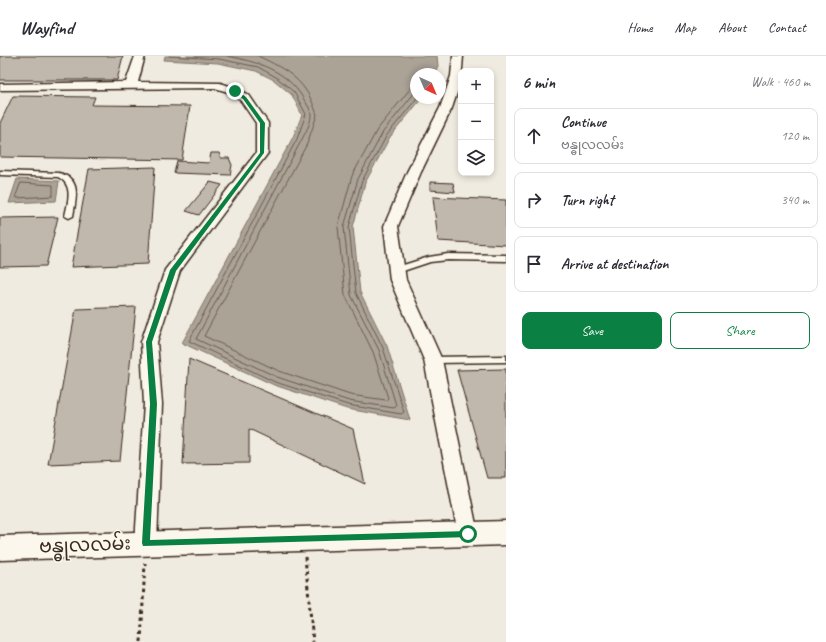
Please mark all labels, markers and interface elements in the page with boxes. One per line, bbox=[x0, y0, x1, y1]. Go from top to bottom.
text: Wayfind bbox=[20, 16, 73, 40]
text: Home bbox=[627, 19, 653, 36]
text: Map bbox=[675, 19, 696, 36]
text: About bbox=[718, 19, 746, 36]
text: Contact bbox=[768, 19, 806, 36]
north arrow bbox=[410, 68, 446, 104]
map controls bbox=[458, 68, 494, 176]
button: + bbox=[458, 68, 494, 104]
text: 6 min bbox=[522, 72, 555, 93]
text: Walk · 460 m bbox=[751, 74, 810, 90]
route end bbox=[226, 82, 244, 100]
button: − bbox=[458, 104, 494, 140]
text: Continue bbox=[561, 113, 606, 132]
icon: ahead bbox=[523, 125, 545, 147]
text: 120 m bbox=[781, 128, 809, 144]
text: ဗန္ဓုလလမ်း bbox=[561, 137, 624, 153]
button: layers bbox=[458, 140, 494, 176]
icon: right bbox=[523, 189, 545, 211]
text: Turn right bbox=[561, 191, 614, 210]
text: 340 m bbox=[781, 192, 809, 208]
icon: arrive bbox=[523, 253, 545, 275]
text: Arrive at destination bbox=[561, 255, 668, 274]
button: Save bbox=[522, 312, 662, 349]
button: Share bbox=[670, 312, 810, 349]
route start bbox=[459, 525, 477, 543]
street label: ဗန္ဓုလလမ်း bbox=[39, 528, 132, 562]

